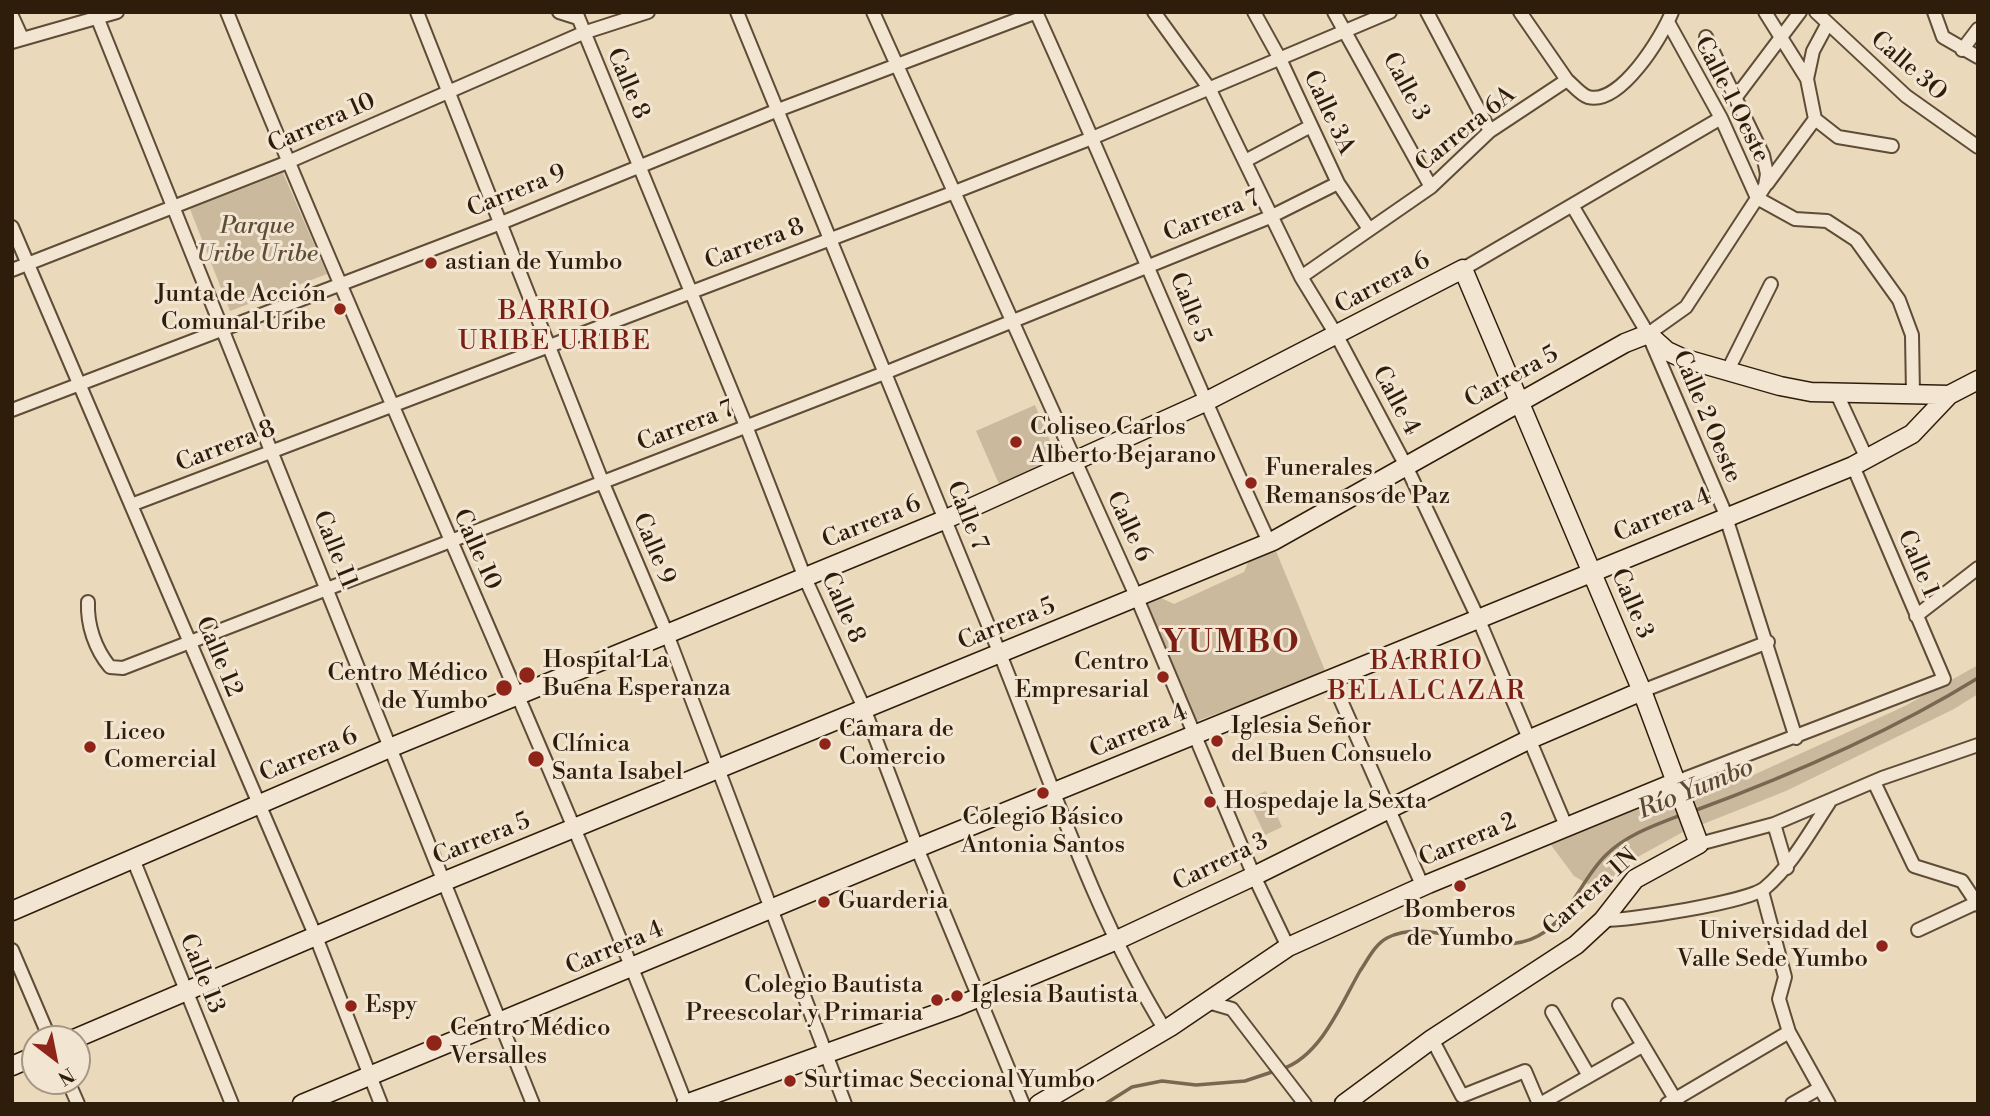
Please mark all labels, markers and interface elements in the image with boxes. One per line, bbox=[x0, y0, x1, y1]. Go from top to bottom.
street label: Calle 3O bbox=[1864, 26, 1952, 108]
street label: Calle 1 Oeste bbox=[1687, 32, 1775, 168]
street label: Calle 8 bbox=[599, 44, 655, 124]
street label: Calle 3 bbox=[1375, 48, 1435, 126]
street label: Calle 3A bbox=[1296, 66, 1360, 160]
street label: Carrera 6A bbox=[1410, 81, 1522, 179]
street label: Carrera 10 bbox=[264, 88, 380, 160]
street label: Carrera 9 bbox=[464, 159, 570, 225]
street label: Carrera 7 bbox=[1160, 185, 1264, 249]
park label: Parque Uribe Uribe bbox=[196, 213, 318, 269]
street label: Carrera 8 bbox=[701, 213, 809, 277]
street label: Carrera 6 bbox=[1330, 247, 1436, 321]
place label: astian de Yumbo bbox=[445, 249, 622, 277]
marker: astian de Yumbo bbox=[423, 255, 439, 271]
street label: Calle 5 bbox=[1162, 269, 1216, 347]
place label: Junta de Acción Comunal Uribe bbox=[155, 281, 326, 337]
district label: BARRIO URIBE URIBE bbox=[459, 297, 651, 358]
marker: Junta de Acción Comunal Uribe bbox=[332, 301, 348, 317]
street label: Carrera 5 bbox=[1460, 341, 1564, 415]
street label: Calle 2 Oeste bbox=[1665, 347, 1747, 487]
street label: Calle 4 bbox=[1365, 361, 1425, 441]
street label: Carrera 7 bbox=[634, 395, 738, 459]
place label: Coliseo Carlos Alberto Bejarano bbox=[1030, 414, 1216, 470]
street label: Carrera 8 bbox=[172, 415, 280, 479]
marker: Coliseo Carlos Alberto Bejarano bbox=[1008, 434, 1024, 450]
place label: Funerales Remansos de Paz bbox=[1265, 455, 1450, 511]
marker: Funerales Remansos de Paz bbox=[1243, 475, 1259, 491]
street label: Calle 7 bbox=[939, 477, 993, 555]
street label: Carrera 4 bbox=[1610, 483, 1716, 549]
street label: Calle 6 bbox=[1099, 487, 1157, 567]
street label: Carrera 6 bbox=[819, 490, 925, 556]
street label: Calle 10 bbox=[445, 505, 507, 595]
street label: Calle 11 bbox=[305, 507, 363, 593]
street label: Calle 9 bbox=[625, 509, 681, 589]
street label: Calle 1 bbox=[1890, 526, 1944, 602]
street label: Calle 3 bbox=[1603, 565, 1659, 643]
street label: Calle 8 bbox=[814, 568, 870, 648]
street label: Carrera 5 bbox=[954, 592, 1060, 658]
street label: Calle 12 bbox=[188, 613, 248, 701]
district label: YUMBO bbox=[1162, 625, 1300, 663]
place label: Hospital La Buena Esperanza bbox=[543, 647, 731, 703]
district label: BARRIO BELALCAZAR bbox=[1329, 647, 1525, 708]
place label: Centro Empresarial bbox=[1015, 649, 1149, 705]
place label: Centro Médico de Yumbo bbox=[328, 660, 488, 716]
marker: Hospital La Buena Esperanza bbox=[517, 665, 537, 685]
marker: Centro Empresarial bbox=[1155, 669, 1171, 685]
marker: Centro Médico de Yumbo bbox=[494, 678, 514, 698]
street label: Carrera 4 bbox=[1086, 699, 1192, 765]
place label: Iglesia Señor del Buen Consuelo bbox=[1231, 713, 1432, 769]
place label: Camara de Comercio bbox=[839, 716, 954, 772]
place label: Liceo Comercial bbox=[104, 719, 216, 775]
street label: Carrera 6 bbox=[256, 722, 362, 790]
place label: Clínica Santa Isabel bbox=[552, 731, 683, 787]
marker: Iglesia Señor del Buen Consuelo bbox=[1209, 733, 1225, 749]
marker: Camara de Comercio bbox=[817, 736, 833, 752]
marker: Liceo Comercial bbox=[82, 739, 98, 755]
marker: Clínica Santa Isabel bbox=[526, 749, 546, 769]
water label: Río Yumbo bbox=[1634, 753, 1758, 827]
marker: Colegio Básico Antonia Santos bbox=[1035, 785, 1051, 801]
place label: Hospedaje la Sexta bbox=[1224, 788, 1427, 816]
marker: Hospedaje la Sexta bbox=[1202, 794, 1218, 810]
place label: Colegio Básico Antonia Santos bbox=[961, 804, 1125, 860]
street label: Carrera 5 bbox=[429, 807, 535, 873]
street label: Carrera 2 bbox=[1415, 808, 1521, 874]
street label: Carrera 3 bbox=[1169, 828, 1273, 898]
street label: Carrera 1N bbox=[1538, 843, 1644, 943]
marker: Bomberos de Yumbo bbox=[1452, 878, 1468, 894]
place label: Guarderia bbox=[838, 888, 948, 916]
marker: Guarderia bbox=[816, 894, 832, 910]
place label: Bomberos de Yumbo bbox=[1404, 897, 1516, 953]
street label: Carrera 4 bbox=[562, 916, 668, 982]
place label: Universidad del Valle Sede Yumbo bbox=[1677, 918, 1868, 974]
street label: Calle 13 bbox=[172, 930, 230, 1018]
marker: Universidad del Valle Sede Yumbo bbox=[1874, 938, 1890, 954]
place label: Colegio Bautista Preescolar y Primaria bbox=[686, 972, 923, 1028]
place label: Iglesia Bautista bbox=[971, 982, 1138, 1010]
marker: Iglesia Bautista bbox=[949, 988, 965, 1004]
place label: Espy bbox=[365, 992, 417, 1020]
marker: Colegio Bautista Preescolar y Primaria bbox=[929, 992, 945, 1008]
marker: Espy bbox=[343, 998, 359, 1014]
place label: Centro Médico Versalles bbox=[450, 1015, 610, 1071]
north arrow bbox=[21, 1025, 91, 1095]
marker: Centro Médico Versalles bbox=[424, 1033, 444, 1053]
text: N bbox=[53, 1062, 79, 1090]
place label: Surtimac Seccional Yumbo bbox=[804, 1067, 1095, 1095]
marker: Surtimac Seccional Yumbo bbox=[782, 1073, 798, 1089]

